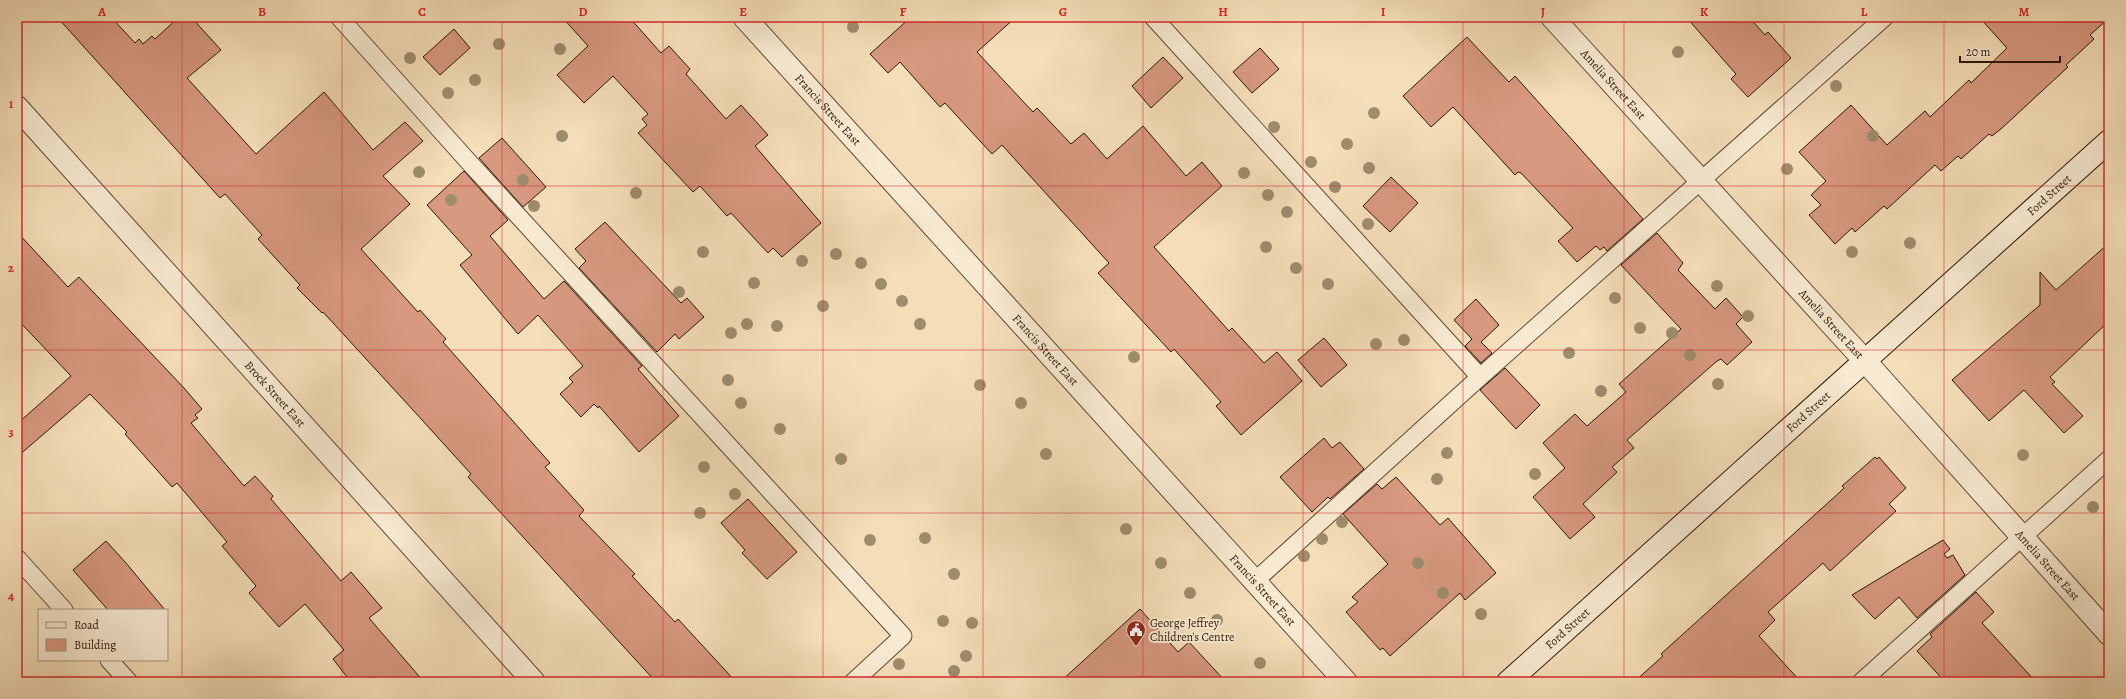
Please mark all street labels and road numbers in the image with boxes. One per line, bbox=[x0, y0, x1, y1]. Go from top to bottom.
street label: Amelia Street East bbox=[1576, 45, 1649, 123]
street label: Francis Street East bbox=[791, 70, 865, 149]
street label: Ford Street bbox=[2023, 171, 2075, 219]
street label: Amelia Street East bbox=[1795, 285, 1867, 363]
street label: Francis Street East bbox=[1009, 311, 1082, 389]
street label: Brock Street East bbox=[241, 357, 309, 431]
street label: Ford Street bbox=[1783, 388, 1834, 436]
street label: Amelia Street East bbox=[2011, 526, 2083, 604]
street label: Francis Street East bbox=[1226, 551, 1299, 629]
street label: Ford Street bbox=[1542, 604, 1593, 653]

